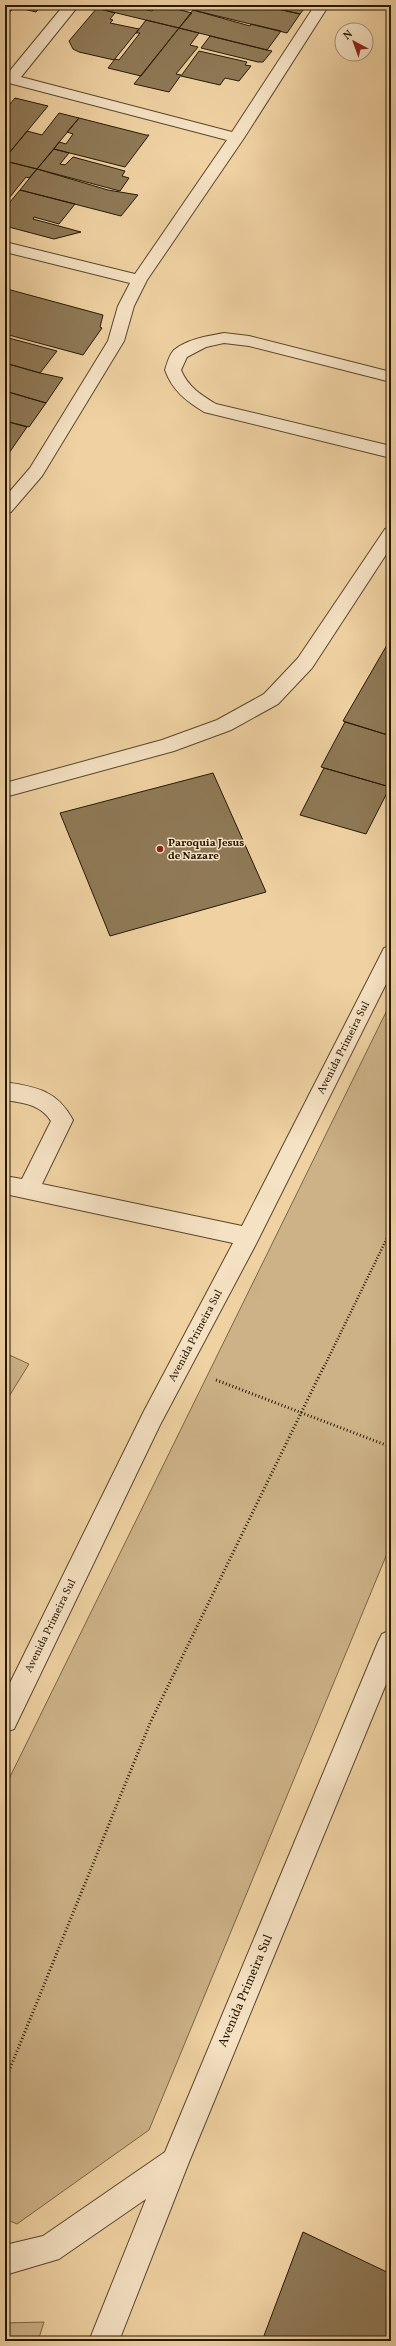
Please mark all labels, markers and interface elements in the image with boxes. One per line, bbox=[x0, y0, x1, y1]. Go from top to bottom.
north arrow bbox=[334, 22, 374, 62]
text: N bbox=[340, 27, 356, 44]
place label: Paroquia Jesus de Nazare bbox=[168, 836, 244, 864]
marker: Paroquia Jesus de Nazare bbox=[155, 844, 165, 854]
street label: Avenida Primeira Sul bbox=[314, 999, 374, 1097]
street label: Avenida Primeira Sul bbox=[165, 1287, 227, 1385]
street label: Avenida Primeira Sul bbox=[22, 1577, 80, 1675]
street label: Avenida Primeira Sul bbox=[214, 1932, 278, 2050]

